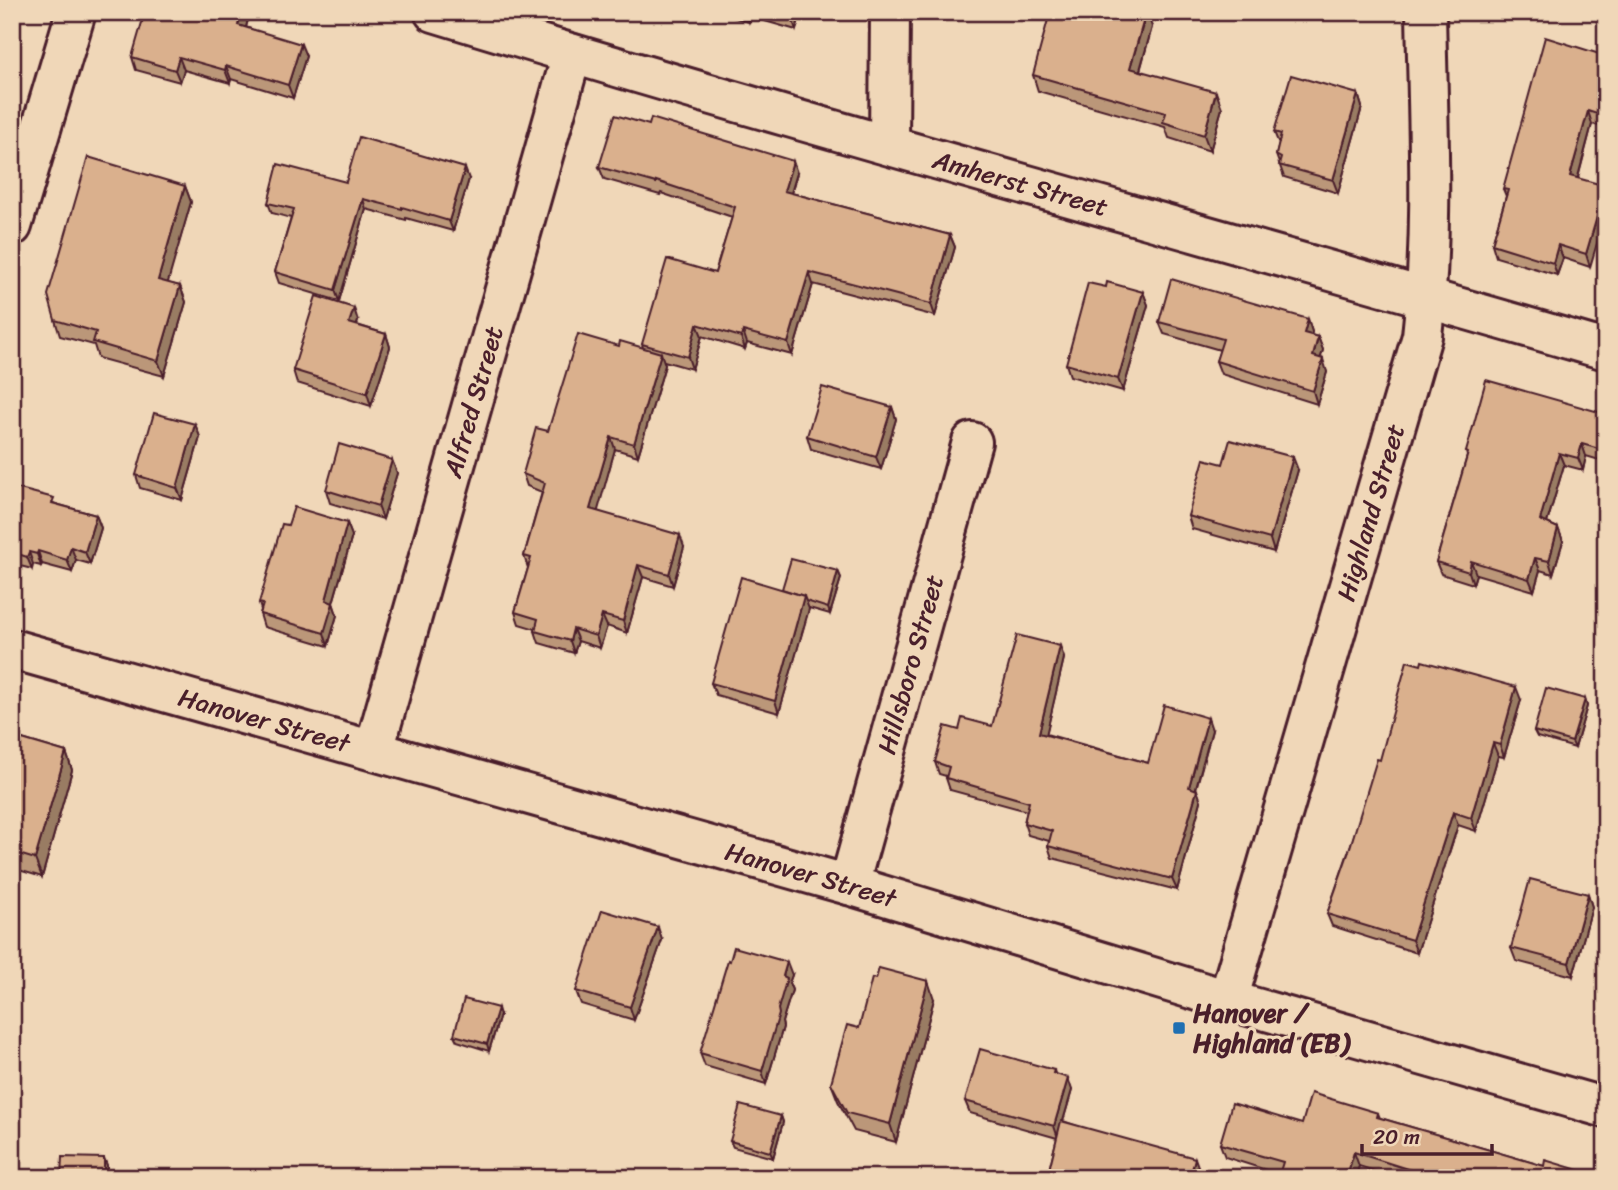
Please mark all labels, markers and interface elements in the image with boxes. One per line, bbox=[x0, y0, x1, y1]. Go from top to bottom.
street label: Amherst Street bbox=[927, 136, 1114, 230]
street label: Alfred Street bbox=[429, 321, 517, 484]
street label: Highland Street bbox=[1323, 418, 1418, 607]
street label: Hillsboro Street bbox=[863, 569, 957, 759]
street label: Hanover Street bbox=[173, 674, 357, 767]
street label: Hanover Street bbox=[720, 828, 904, 922]
place label: Hanover / Highland (EB) bbox=[1193, 990, 1351, 1066]
marker: Hanover / Highland (EB) bbox=[1171, 1020, 1187, 1036]
scale bar bbox=[1362, 1113, 1492, 1157]
text: 20 m bbox=[1373, 1118, 1420, 1156]

